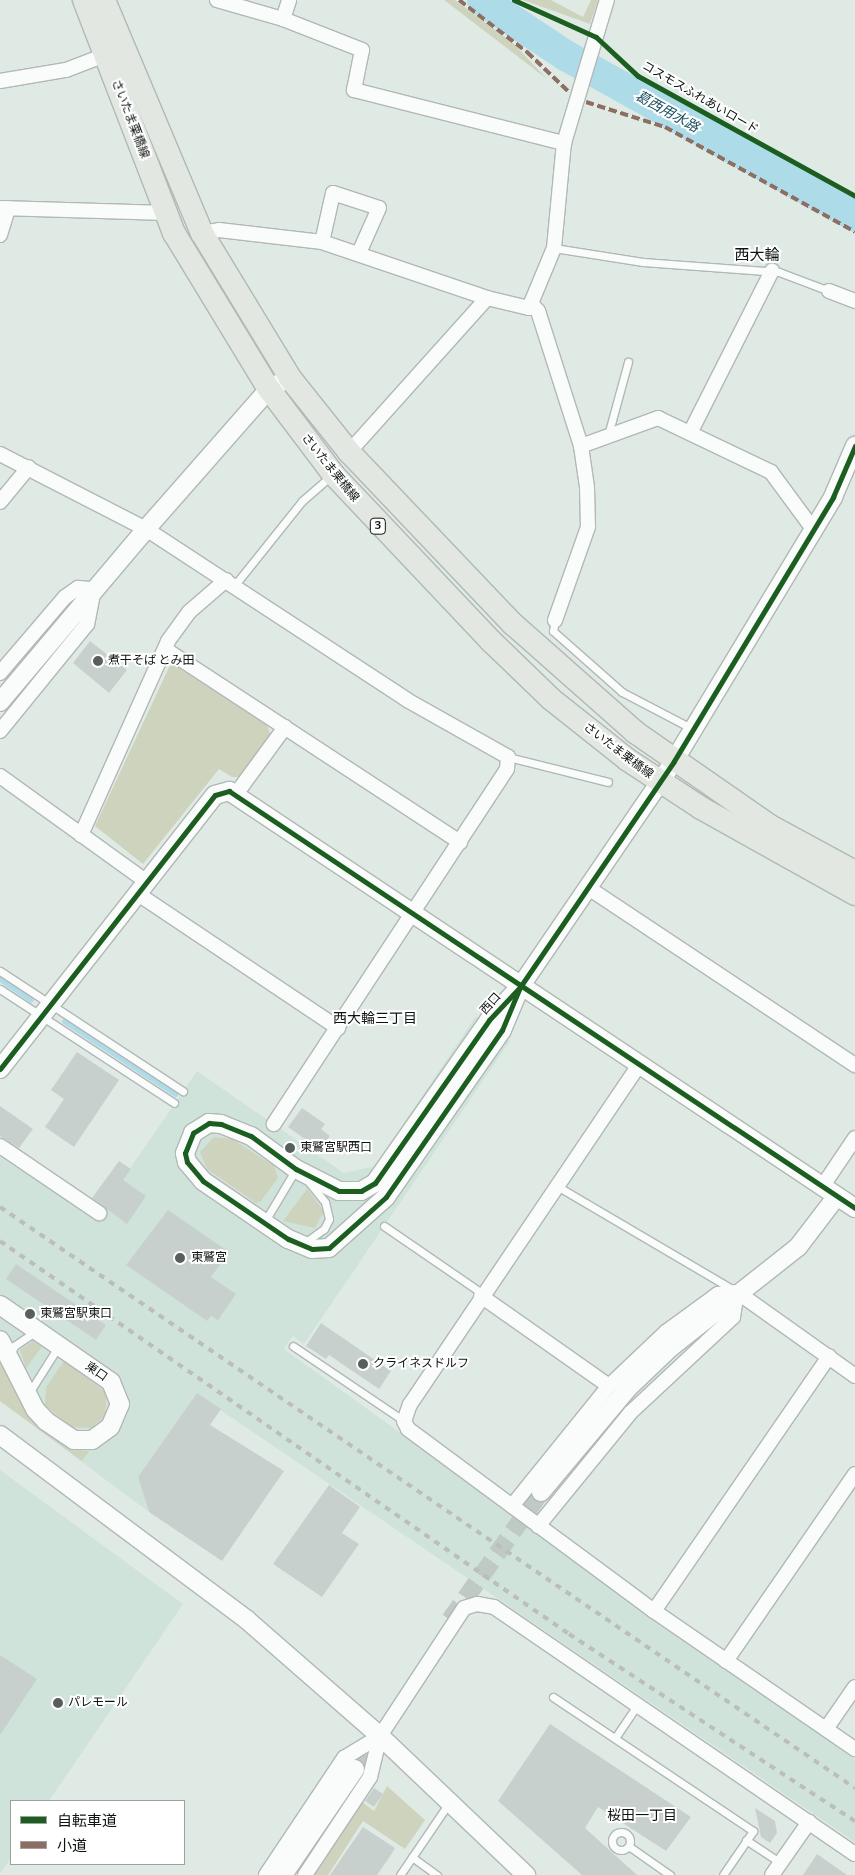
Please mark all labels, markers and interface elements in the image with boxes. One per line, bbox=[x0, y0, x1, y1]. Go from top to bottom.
street label: コスモスふれあいロード bbox=[639, 59, 761, 137]
street label: さいたま栗橋線 bbox=[108, 77, 152, 161]
water label: 葛西用水路 bbox=[632, 88, 702, 136]
district label: 西大輪 bbox=[735, 247, 779, 265]
street label: さいたま栗橋線 bbox=[298, 431, 362, 505]
road number: 3 bbox=[369, 518, 387, 534]
place label: 煮干そば とみ田 bbox=[108, 654, 194, 668]
marker: 煮干そば とみ田 bbox=[92, 655, 104, 667]
street label: さいたま栗橋線 bbox=[580, 720, 656, 782]
street label: 西口 bbox=[478, 990, 504, 1018]
district label: 西大輪三丁目 bbox=[333, 1011, 417, 1027]
place label: 東鷲宮駅西口 bbox=[300, 1141, 372, 1155]
marker: 東鷲宮駅西口 bbox=[284, 1142, 296, 1154]
marker: 東鷲宮 bbox=[173, 1251, 187, 1265]
place label: 東鷲宮 bbox=[191, 1251, 227, 1265]
place label: 東鷲宮駅東口 bbox=[40, 1307, 112, 1321]
marker: 東鷲宮駅東口 bbox=[24, 1308, 36, 1320]
place label: クライネスドルフ bbox=[373, 1357, 469, 1371]
marker: クライネスドルフ bbox=[357, 1358, 369, 1370]
street label: 東口 bbox=[82, 1359, 110, 1385]
place label: パレモール bbox=[68, 1696, 128, 1710]
marker: パレモール bbox=[52, 1697, 64, 1709]
legend bbox=[10, 1800, 185, 1865]
district label: 桜田一丁目 bbox=[607, 1808, 677, 1824]
text: 自転車道 bbox=[57, 1812, 117, 1830]
text: 小道 bbox=[57, 1837, 87, 1855]

